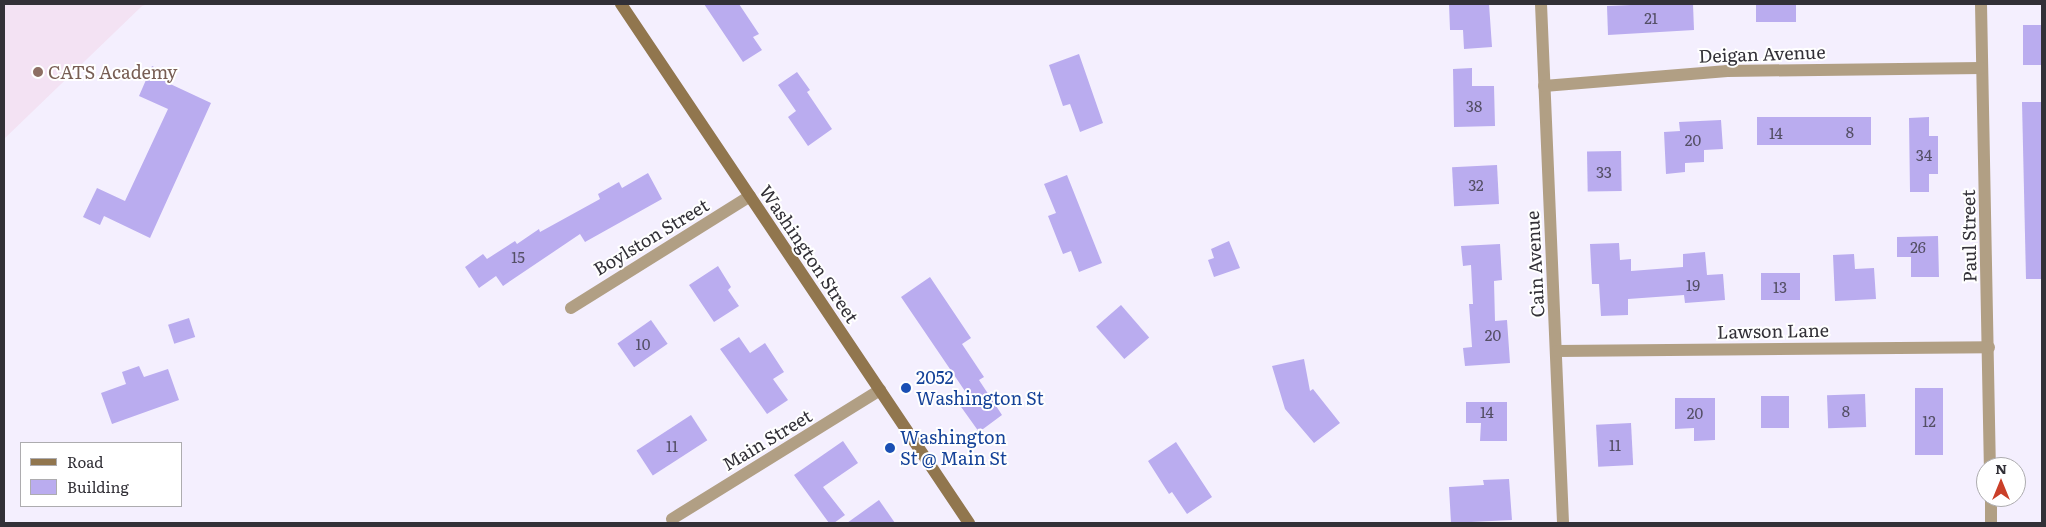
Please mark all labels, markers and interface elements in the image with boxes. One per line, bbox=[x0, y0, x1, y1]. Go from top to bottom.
house number: 21 bbox=[1644, 9, 1658, 27]
street label: Deigan Avenue bbox=[1698, 41, 1826, 67]
place label: CATS Academy bbox=[48, 61, 177, 83]
marker: CATS Academy bbox=[32, 66, 44, 78]
house number: 38 bbox=[1466, 97, 1482, 115]
house number: 8 bbox=[1846, 123, 1854, 141]
house number: 14 bbox=[1769, 124, 1783, 142]
house number: 20 bbox=[1685, 131, 1701, 149]
house number: 34 bbox=[1916, 146, 1932, 164]
house number: 33 bbox=[1596, 163, 1612, 181]
house number: 32 bbox=[1468, 176, 1484, 194]
street label: Washington Street bbox=[755, 181, 863, 327]
street label: Paul Street bbox=[1957, 190, 1981, 282]
street label: Boylston Street bbox=[589, 194, 713, 280]
street label: Cain Avenue bbox=[1521, 210, 1549, 318]
house number: 26 bbox=[1910, 238, 1926, 256]
house number: 15 bbox=[511, 248, 525, 266]
house number: 19 bbox=[1686, 276, 1700, 294]
house number: 13 bbox=[1773, 278, 1787, 296]
street label: Lawson Lane bbox=[1717, 319, 1829, 343]
house number: 20 bbox=[1485, 326, 1501, 344]
house number: 10 bbox=[636, 335, 650, 353]
place label: 2052 Washington St bbox=[916, 367, 1044, 409]
marker: 2052 Washington St bbox=[900, 382, 912, 394]
house number: 8 bbox=[1842, 402, 1850, 420]
house number: 14 bbox=[1480, 403, 1494, 421]
house number: 20 bbox=[1687, 404, 1703, 422]
street label: Main Street bbox=[718, 405, 816, 475]
house number: 12 bbox=[1922, 412, 1936, 430]
place label: Washington St @ Main St bbox=[900, 427, 1007, 469]
house number: 11 bbox=[1609, 436, 1621, 454]
house number: 11 bbox=[666, 437, 678, 455]
legend bbox=[20, 442, 182, 507]
marker: Washington St @ Main St bbox=[884, 442, 896, 454]
text: Road bbox=[67, 450, 103, 473]
north arrow bbox=[1976, 457, 2026, 507]
text: N bbox=[1995, 458, 2007, 478]
text: Building bbox=[67, 475, 129, 498]

